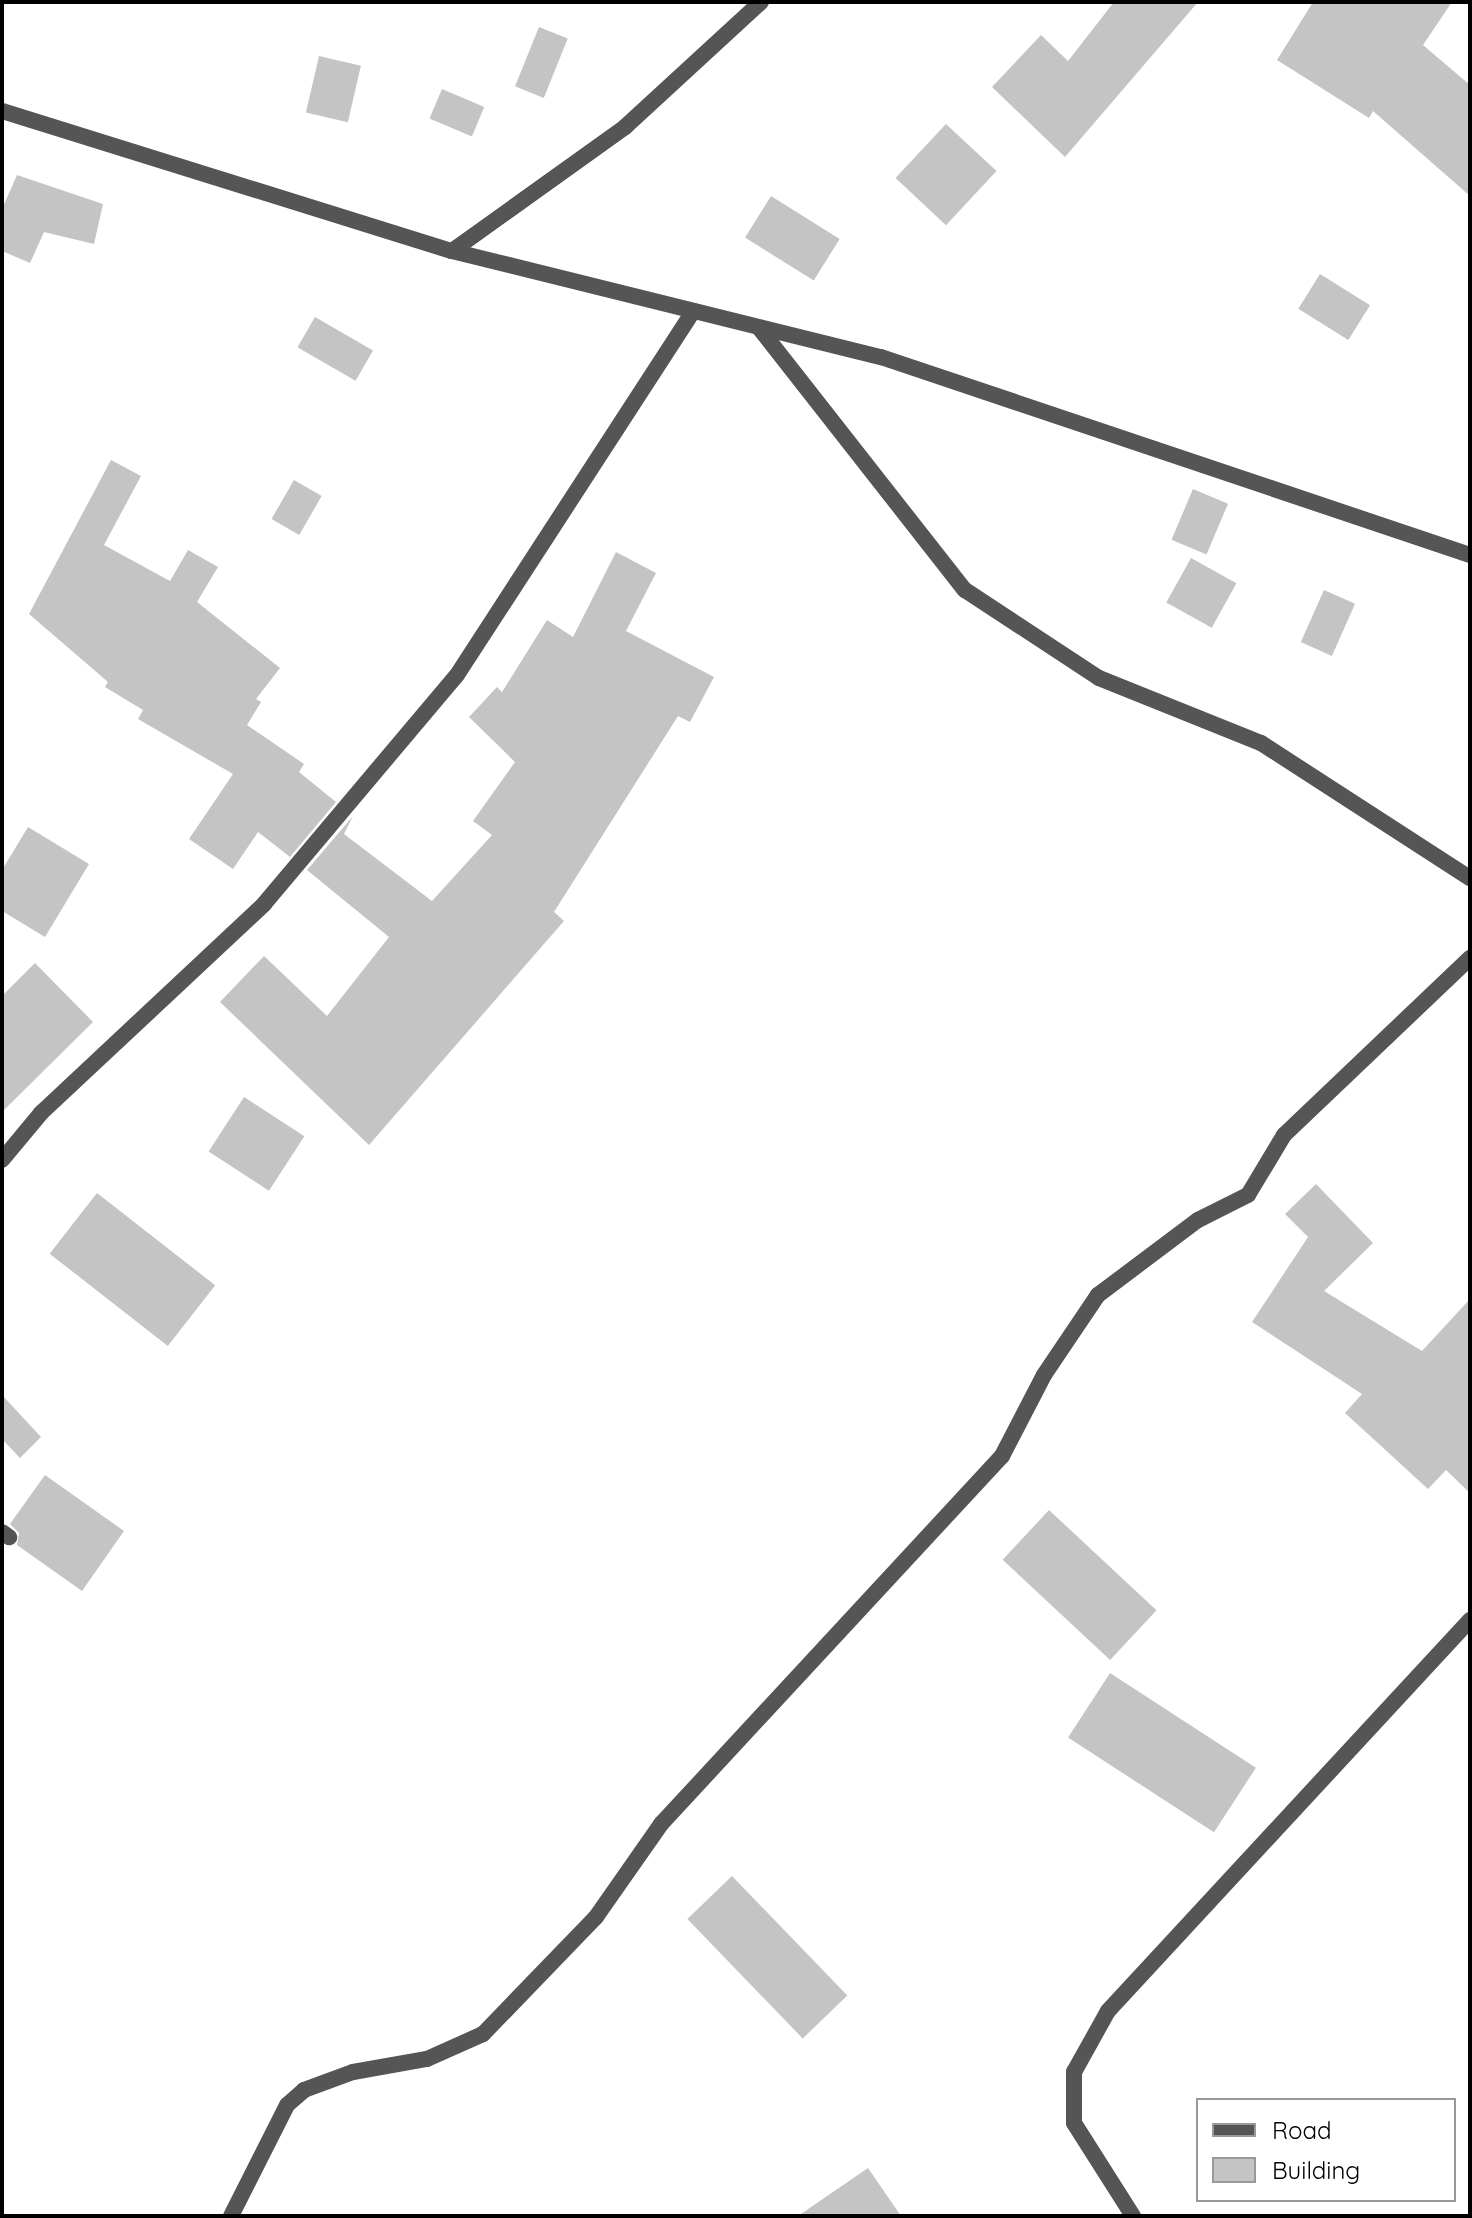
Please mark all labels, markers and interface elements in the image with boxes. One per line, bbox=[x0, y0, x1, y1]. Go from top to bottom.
legend bbox=[1196, 2098, 1456, 2202]
text: Road bbox=[1272, 2115, 1332, 2145]
text: Building bbox=[1272, 2155, 1360, 2185]

